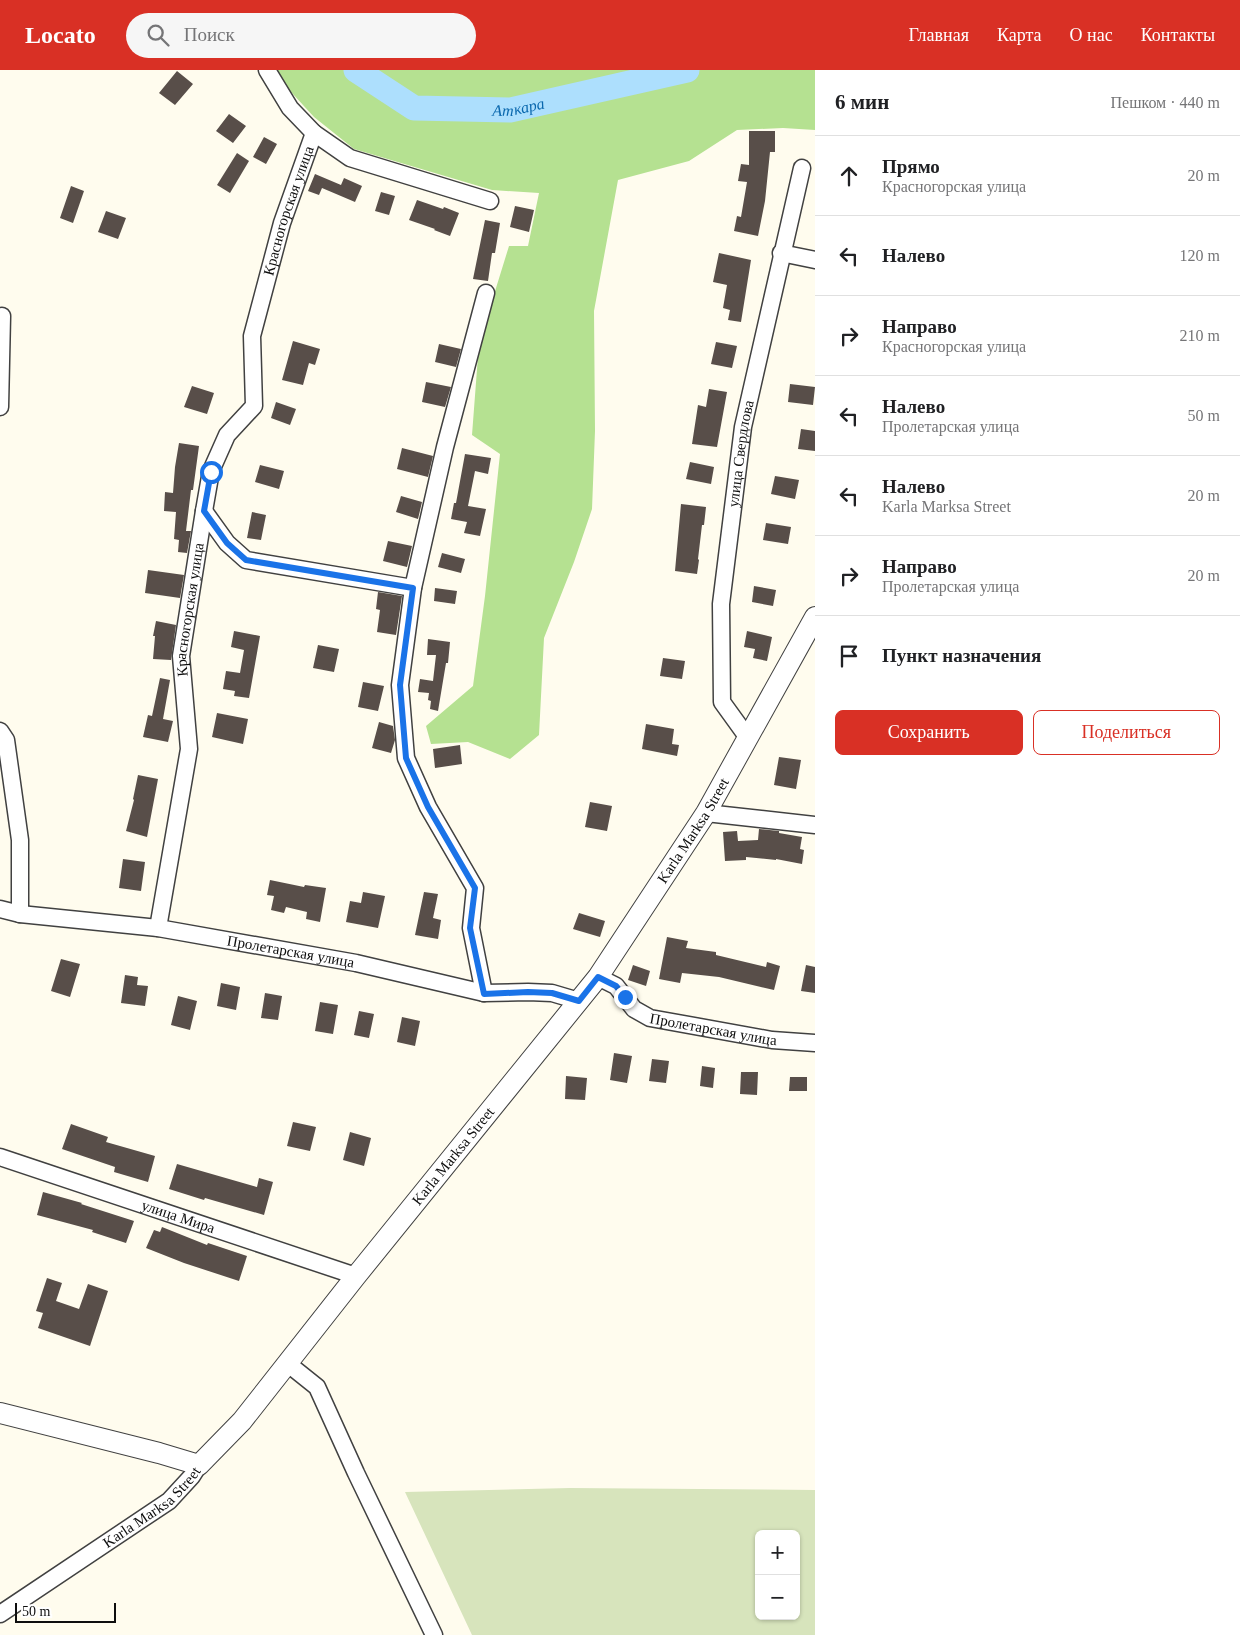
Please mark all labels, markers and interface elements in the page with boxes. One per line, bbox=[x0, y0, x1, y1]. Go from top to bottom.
search box bbox=[126, 13, 476, 58]
icon: search bbox=[144, 21, 172, 49]
text: Locato bbox=[25, 22, 96, 48]
text: Поиск bbox=[184, 24, 235, 45]
text: Главная bbox=[909, 25, 969, 45]
text: Карта bbox=[997, 25, 1042, 45]
text: О нас bbox=[1070, 25, 1113, 45]
text: Контакты bbox=[1141, 25, 1215, 45]
text: 6 мин bbox=[835, 90, 889, 114]
water label: Аткара bbox=[491, 94, 546, 119]
text: Пешком · 440 m bbox=[1110, 94, 1220, 111]
street label: Красногорская улица bbox=[260, 143, 317, 277]
text: Прямо bbox=[882, 156, 940, 177]
icon: ahead bbox=[835, 162, 863, 190]
text: 20 m bbox=[1188, 167, 1220, 184]
text: Красногорская улица bbox=[882, 178, 1026, 195]
icon: left bbox=[835, 242, 863, 270]
text: Налево bbox=[882, 245, 945, 266]
text: 120 m bbox=[1180, 247, 1220, 264]
text: Направо bbox=[882, 316, 957, 337]
icon: right bbox=[835, 322, 863, 350]
text: 210 m bbox=[1180, 327, 1220, 344]
text: Красногорская улица bbox=[882, 338, 1026, 355]
text: Налево bbox=[882, 396, 945, 417]
street label: улица Свердлова bbox=[725, 398, 757, 508]
icon: left bbox=[835, 402, 863, 430]
text: 50 m bbox=[1188, 407, 1220, 424]
text: Пролетарская улица bbox=[882, 418, 1019, 435]
route start bbox=[200, 461, 223, 484]
text: Налево bbox=[882, 476, 945, 497]
icon: left bbox=[835, 482, 863, 510]
text: 20 m bbox=[1188, 487, 1220, 504]
text: Karla Marksa Street bbox=[882, 498, 1011, 515]
street label: Красногорская улица bbox=[173, 541, 207, 677]
text: Направо bbox=[882, 556, 957, 577]
icon: right bbox=[835, 562, 863, 590]
text: 20 m bbox=[1188, 567, 1220, 584]
text: Пролетарская улица bbox=[882, 578, 1019, 595]
icon: arrive bbox=[835, 642, 863, 670]
text: Пункт назначения bbox=[882, 645, 1041, 666]
button: Сохранить bbox=[835, 710, 1023, 755]
button: Поделиться bbox=[1033, 710, 1220, 755]
street label: Karla Marksa Street bbox=[654, 775, 732, 886]
street label: Пролетарская улица bbox=[226, 932, 356, 971]
route end bbox=[614, 986, 637, 1009]
street label: Пролетарская улица bbox=[648, 1010, 778, 1048]
street label: Karla Marksa Street bbox=[409, 1103, 498, 1208]
street label: улица Мира bbox=[140, 1197, 217, 1236]
street label: Karla Marksa Street bbox=[100, 1463, 204, 1551]
map controls bbox=[755, 1530, 800, 1620]
button: + bbox=[755, 1530, 800, 1575]
button: − bbox=[755, 1575, 800, 1620]
scale bar bbox=[15, 1600, 116, 1623]
text: 50 m bbox=[22, 1604, 50, 1619]

